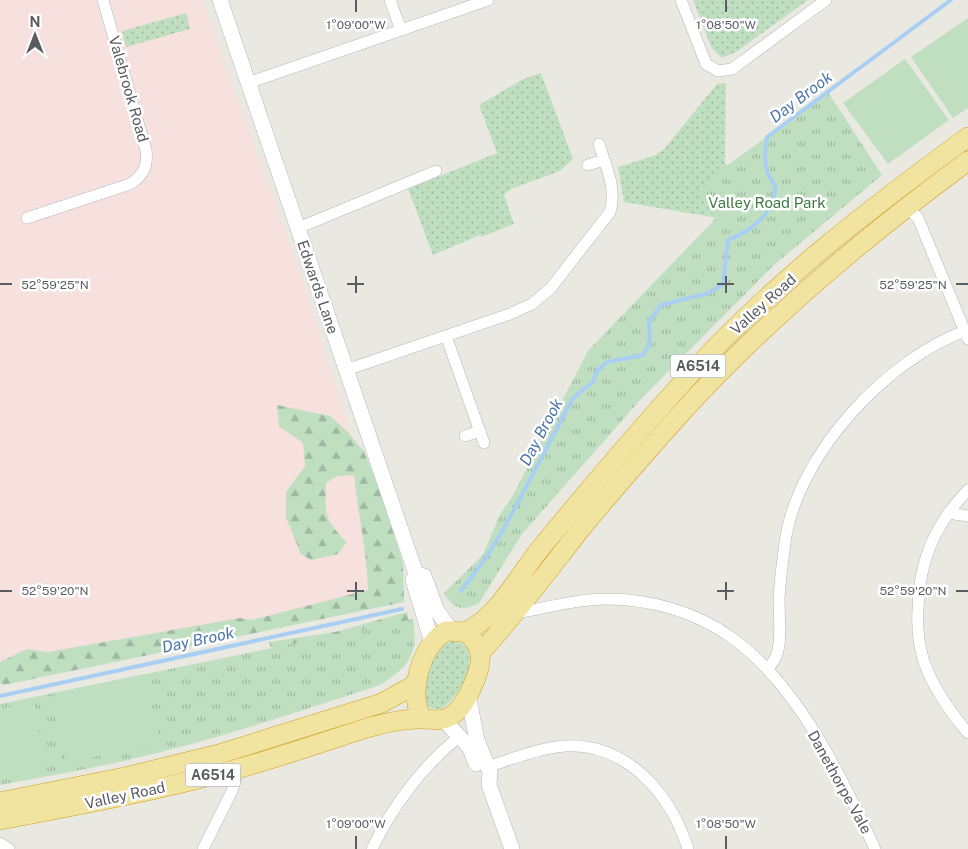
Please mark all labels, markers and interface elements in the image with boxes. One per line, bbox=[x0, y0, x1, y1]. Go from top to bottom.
north arrow bbox=[10, 10, 60, 60]
text: N bbox=[30, 14, 40, 30]
text: 1°09'00"W bbox=[326, 18, 386, 32]
text: 1°08'50"W bbox=[696, 18, 757, 32]
street label: Valebrook Road bbox=[106, 34, 152, 144]
water label: Day Brook bbox=[766, 67, 836, 127]
park label: Valley Road Park bbox=[708, 194, 826, 211]
street label: Edwards Lane bbox=[294, 238, 342, 336]
street label: Valley Road bbox=[727, 270, 799, 338]
text: 52°59'25"N bbox=[21, 278, 89, 292]
text: 52°59'25"N bbox=[879, 278, 947, 292]
road number: A6514 bbox=[670, 354, 726, 378]
water label: Day Brook bbox=[515, 395, 567, 469]
text: 52°59'20"N bbox=[21, 584, 89, 598]
text: 52°59'20"N bbox=[879, 584, 947, 598]
water label: Day Brook bbox=[160, 623, 236, 657]
street label: Danethorpe Vale bbox=[805, 727, 875, 837]
road number: A6514 bbox=[186, 764, 240, 786]
street label: Valley Road bbox=[83, 778, 167, 812]
text: 1°09'00"W bbox=[326, 817, 386, 831]
text: 1°08'50"W bbox=[696, 817, 757, 831]

